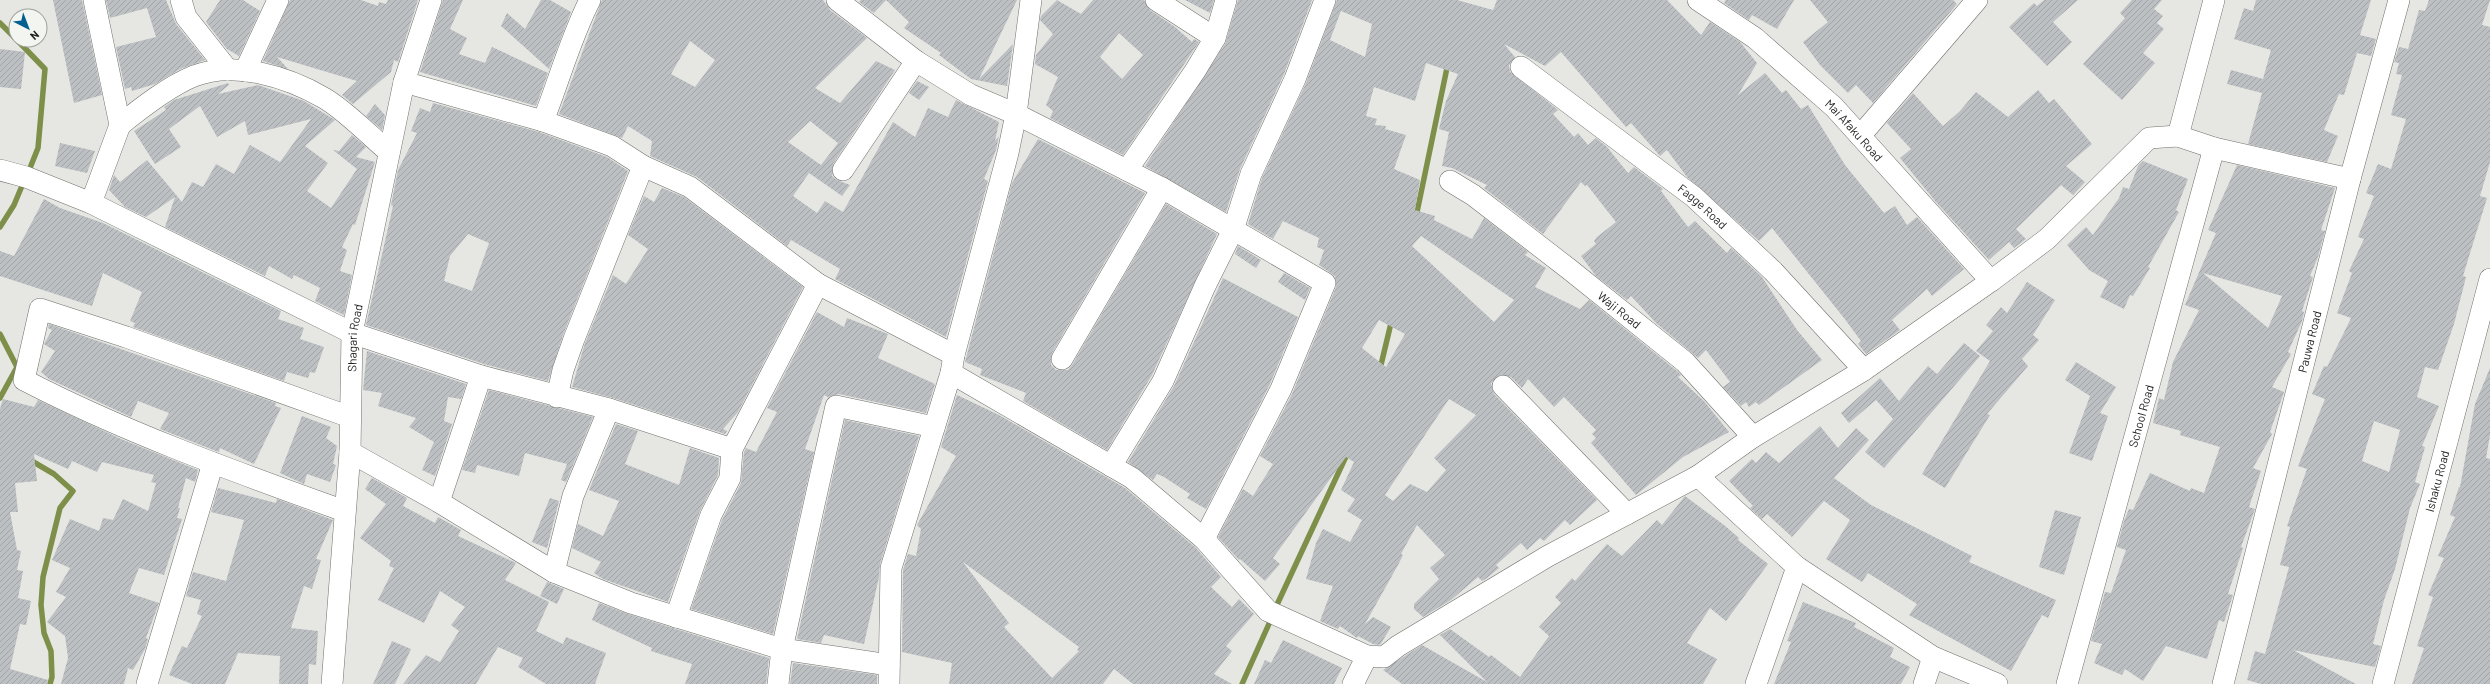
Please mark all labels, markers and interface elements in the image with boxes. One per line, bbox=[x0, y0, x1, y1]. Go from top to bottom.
north arrow bbox=[8, 8, 48, 48]
text: N bbox=[28, 29, 42, 43]
street label: Mai Afaku Road bbox=[1823, 96, 1886, 164]
street label: Fagge Road bbox=[1676, 181, 1730, 232]
street label: Waji Road bbox=[1595, 288, 1644, 331]
street label: Shagari Road bbox=[344, 303, 365, 372]
street label: Pauwa Road bbox=[2295, 309, 2324, 374]
street label: School Road bbox=[2125, 383, 2156, 449]
street label: Ishaku Road bbox=[2422, 449, 2451, 513]

